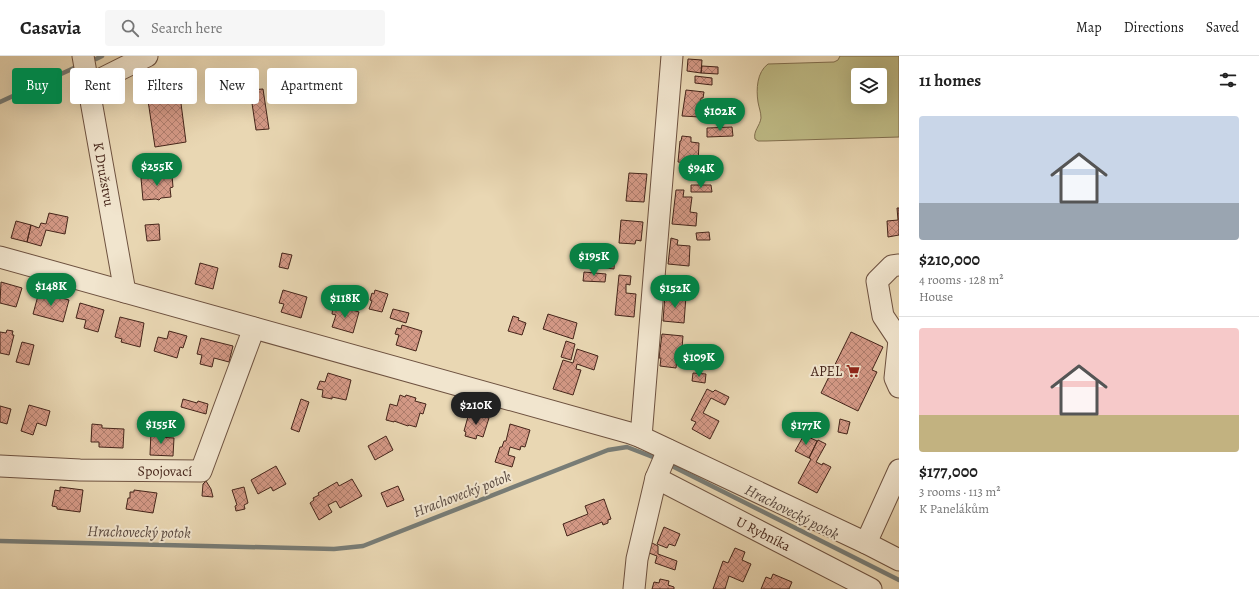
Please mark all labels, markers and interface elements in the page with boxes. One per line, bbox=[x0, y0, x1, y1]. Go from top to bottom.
search box bbox=[105, 10, 385, 46]
text: Casavia bbox=[20, 15, 81, 41]
icon: search bbox=[119, 17, 141, 39]
text: Search here bbox=[151, 18, 222, 38]
text: Map bbox=[1076, 18, 1102, 37]
text: Directions bbox=[1124, 18, 1184, 37]
text: Saved bbox=[1206, 18, 1239, 37]
chip: Buy bbox=[12, 68, 62, 104]
chip: Rent bbox=[70, 68, 125, 104]
chip: Filters bbox=[133, 68, 197, 104]
chip: New bbox=[205, 68, 259, 104]
chip: Apartment bbox=[267, 68, 357, 104]
map controls bbox=[851, 68, 887, 104]
button: layers bbox=[851, 68, 887, 104]
text: 11 homes bbox=[919, 69, 981, 92]
icon: filters bbox=[1217, 69, 1239, 91]
pin: $102K bbox=[692, 98, 748, 132]
text: $102K bbox=[704, 102, 736, 119]
street label: K Družstvu bbox=[88, 141, 119, 208]
icon: home bbox=[1043, 142, 1115, 214]
pin: $255K bbox=[129, 153, 185, 187]
pin: $94K bbox=[677, 155, 725, 189]
text: $255K bbox=[141, 157, 173, 174]
text: $94K bbox=[688, 159, 714, 176]
pin: $195K bbox=[566, 243, 622, 277]
text: $195K bbox=[579, 247, 609, 264]
text: $210,000 bbox=[919, 248, 980, 271]
text: 4 rooms · 128 m² bbox=[919, 271, 1004, 288]
pin: $148K bbox=[23, 273, 79, 307]
pin: $152K bbox=[647, 275, 703, 309]
text: $148K bbox=[35, 277, 67, 294]
text: $152K bbox=[659, 279, 691, 296]
pin: $118K bbox=[317, 285, 373, 319]
text: House bbox=[919, 288, 953, 305]
text: $118K bbox=[330, 289, 360, 306]
pin: $109K bbox=[671, 344, 727, 378]
text: $109K bbox=[683, 348, 715, 365]
icon: home bbox=[1043, 354, 1115, 426]
place label: APEL bbox=[810, 362, 843, 381]
supermarket icon: APEL bbox=[845, 363, 861, 379]
pin: $210K bbox=[448, 392, 504, 426]
text: $210K bbox=[460, 396, 492, 413]
pin: $155K bbox=[133, 411, 189, 445]
pin: $177K bbox=[778, 412, 834, 446]
text: $155K bbox=[146, 415, 176, 432]
text: $177K bbox=[791, 416, 821, 433]
text: $177,000 bbox=[919, 460, 978, 483]
street label: Spojovací bbox=[138, 461, 192, 481]
water label: Hrachovecký potok bbox=[410, 466, 514, 522]
water label: Hrachovecký potok bbox=[741, 480, 843, 545]
text: 3 rooms · 113 m² bbox=[919, 483, 1001, 500]
text: K Panelákům bbox=[919, 500, 989, 517]
street label: U Rybníka bbox=[733, 512, 794, 556]
water label: Hrachovecký potok bbox=[87, 521, 191, 543]

